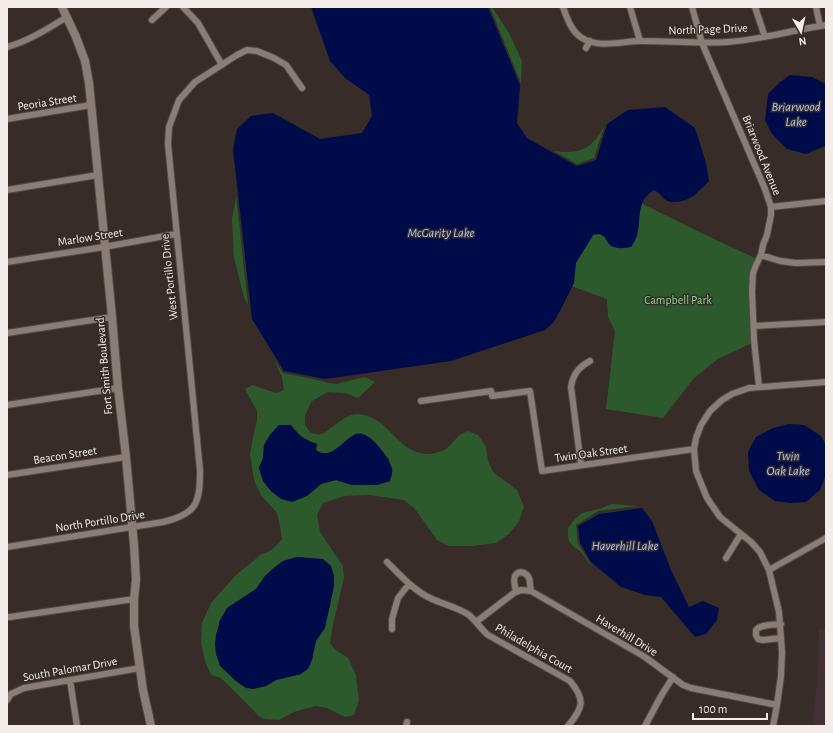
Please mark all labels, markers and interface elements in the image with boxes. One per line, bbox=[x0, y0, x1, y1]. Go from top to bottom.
north arrow bbox=[781, 12, 821, 52]
street label: North Page Drive bbox=[668, 22, 748, 36]
text: N bbox=[798, 35, 807, 47]
street label: Peoria Street bbox=[17, 91, 78, 113]
water label: Briarwood Lake bbox=[772, 101, 821, 129]
street label: Briarwood Avenue bbox=[740, 113, 784, 197]
street label: Marlow Street bbox=[57, 226, 124, 248]
water label: McGarity Lake bbox=[407, 227, 475, 240]
street label: West Portillo Drive bbox=[158, 233, 180, 321]
park label: Campbell Park bbox=[644, 294, 712, 306]
street label: Fort Smith Boulevard bbox=[94, 317, 114, 415]
street label: Twin Oak Street bbox=[554, 442, 628, 464]
street label: Beacon Street bbox=[32, 444, 98, 466]
water label: Twin Oak Lake bbox=[766, 450, 810, 478]
street label: North Portillo Drive bbox=[54, 508, 146, 534]
water label: Haverhill Lake bbox=[592, 540, 658, 553]
street label: Haverhill Drive bbox=[594, 612, 660, 658]
street label: Philadelphia Court bbox=[493, 621, 575, 675]
street label: South Palomar Drive bbox=[22, 655, 118, 683]
scale bar bbox=[693, 695, 767, 721]
text: 100 m bbox=[699, 703, 727, 715]

